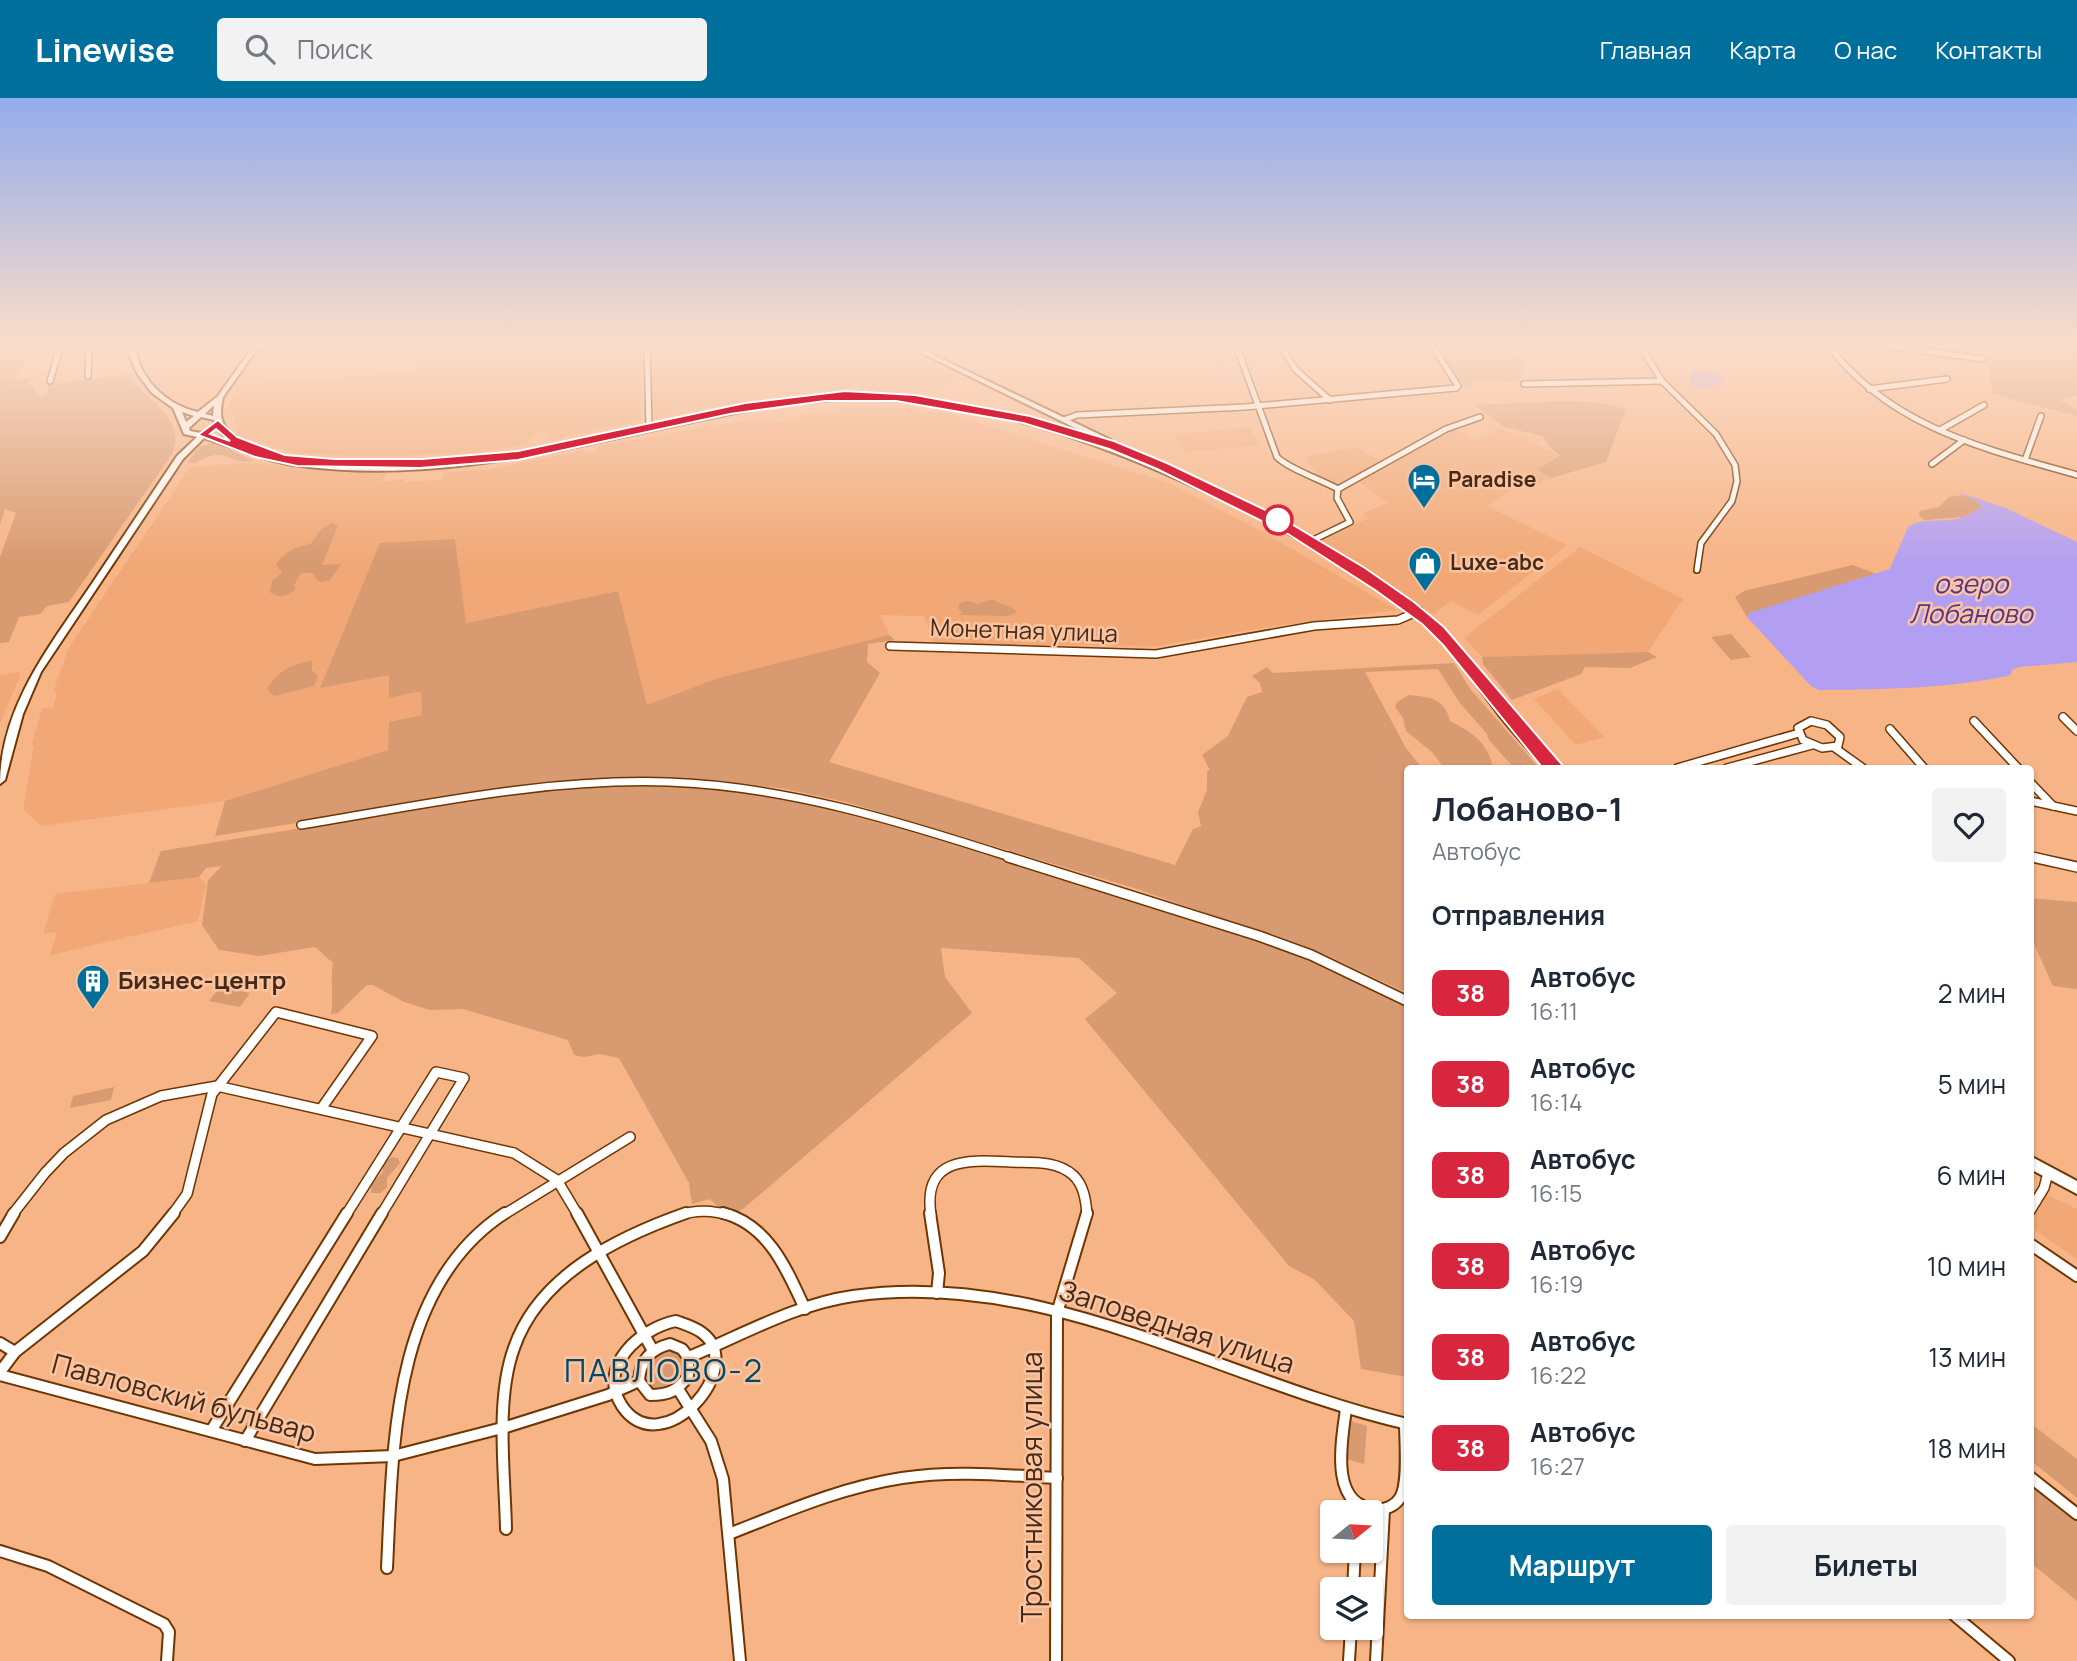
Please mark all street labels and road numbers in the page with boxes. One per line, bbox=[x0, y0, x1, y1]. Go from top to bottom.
street label: Монетная улица bbox=[930, 610, 1119, 649]
street label: Заповедная улица bbox=[1055, 1270, 1300, 1382]
street label: Павловский бульвар bbox=[48, 1343, 321, 1451]
street label: Тростниковая улица bbox=[1012, 1351, 1050, 1623]

